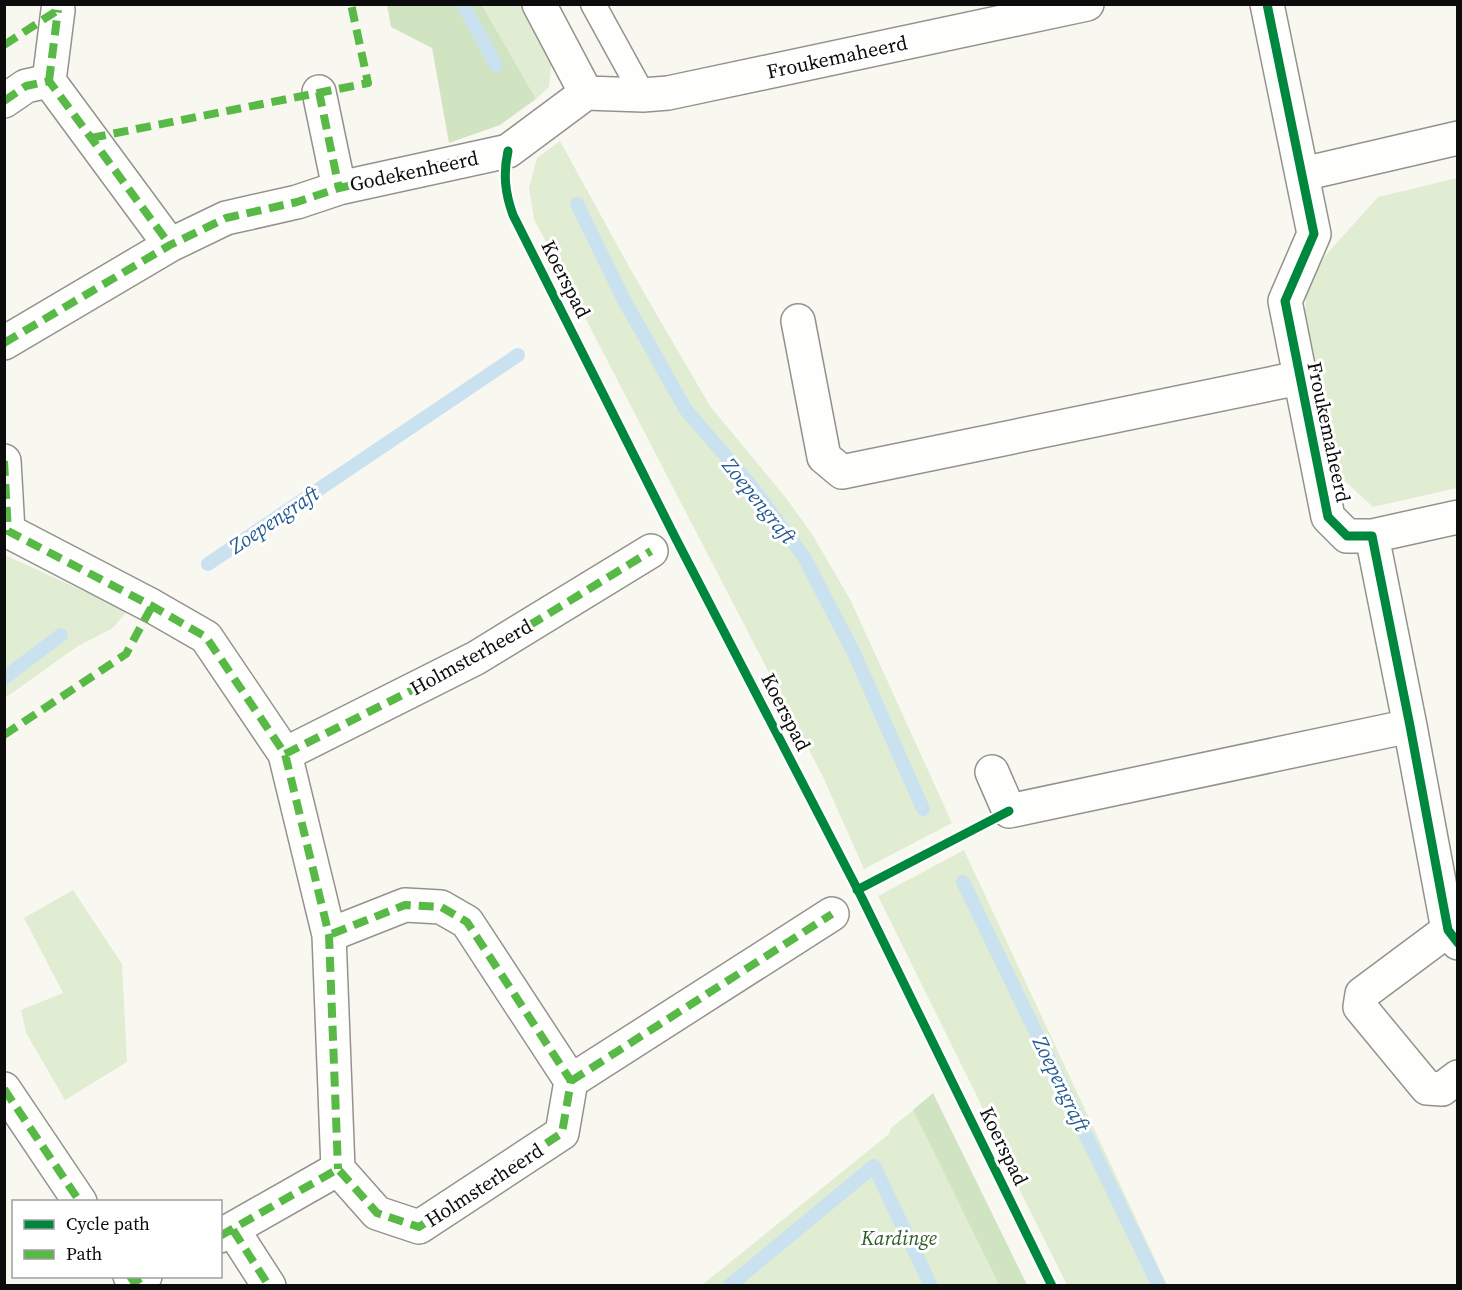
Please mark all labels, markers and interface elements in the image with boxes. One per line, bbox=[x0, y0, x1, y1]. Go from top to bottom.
street label: Froukemaheerd bbox=[764, 28, 910, 86]
street label: Godekenheerd bbox=[347, 144, 482, 198]
street label: Koerspad bbox=[534, 235, 598, 323]
street label: Froukemaheerd bbox=[1300, 359, 1358, 505]
water label: Zoepengraft bbox=[715, 451, 804, 551]
water label: Zoepengraft bbox=[222, 478, 325, 561]
street label: Holmsterheerd bbox=[405, 612, 538, 702]
street label: Koerspad bbox=[754, 668, 818, 756]
water label: Zoepengraft bbox=[1025, 1030, 1098, 1137]
street label: Koerspad bbox=[973, 1102, 1035, 1190]
street label: Holmsterheerd bbox=[419, 1136, 549, 1234]
legend bbox=[12, 1200, 222, 1278]
text: Cycle path bbox=[66, 1211, 150, 1236]
park label: Kardinge bbox=[860, 1224, 937, 1252]
text: Path bbox=[66, 1241, 103, 1266]

